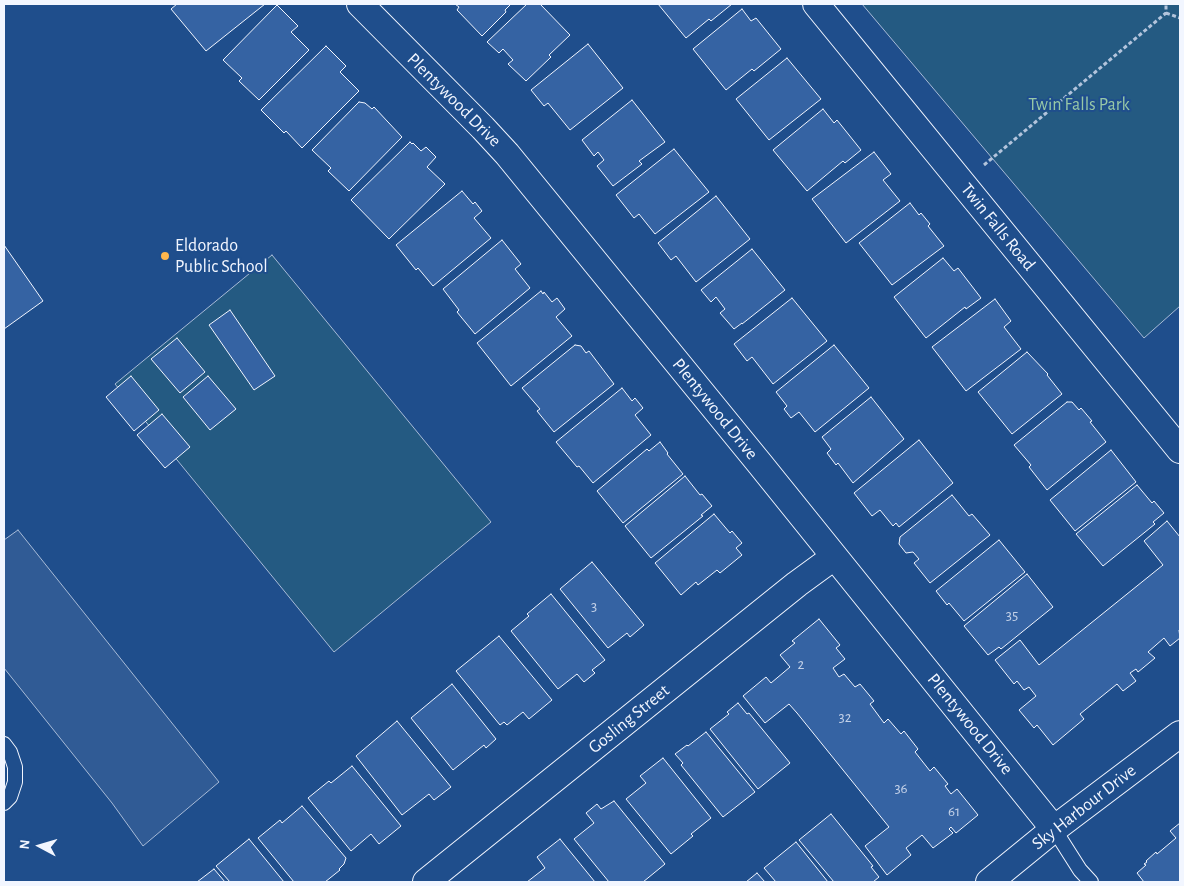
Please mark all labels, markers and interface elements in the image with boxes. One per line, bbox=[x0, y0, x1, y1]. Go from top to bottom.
street label: Plentywood Drive bbox=[402, 48, 506, 152]
park label: Twin Falls Park bbox=[1028, 94, 1130, 116]
street label: Twin Falls Road bbox=[956, 179, 1040, 275]
place label: Eldorado Public School bbox=[175, 235, 268, 278]
marker: Eldorado Public School bbox=[159, 250, 171, 262]
street label: Plentywood Drive bbox=[668, 354, 762, 464]
house number: 3 bbox=[591, 597, 597, 615]
house number: 35 bbox=[1006, 606, 1018, 624]
house number: 2 bbox=[798, 655, 804, 673]
street label: Plentywood Drive bbox=[923, 669, 1017, 779]
street label: Gosling Street bbox=[584, 680, 674, 758]
house number: 32 bbox=[838, 708, 852, 726]
street label: Sky Harbour Drive bbox=[1028, 760, 1140, 854]
house number: 36 bbox=[894, 779, 908, 797]
house number: 61 bbox=[948, 802, 960, 820]
north arrow bbox=[15, 821, 65, 871]
text: N bbox=[18, 839, 33, 850]

